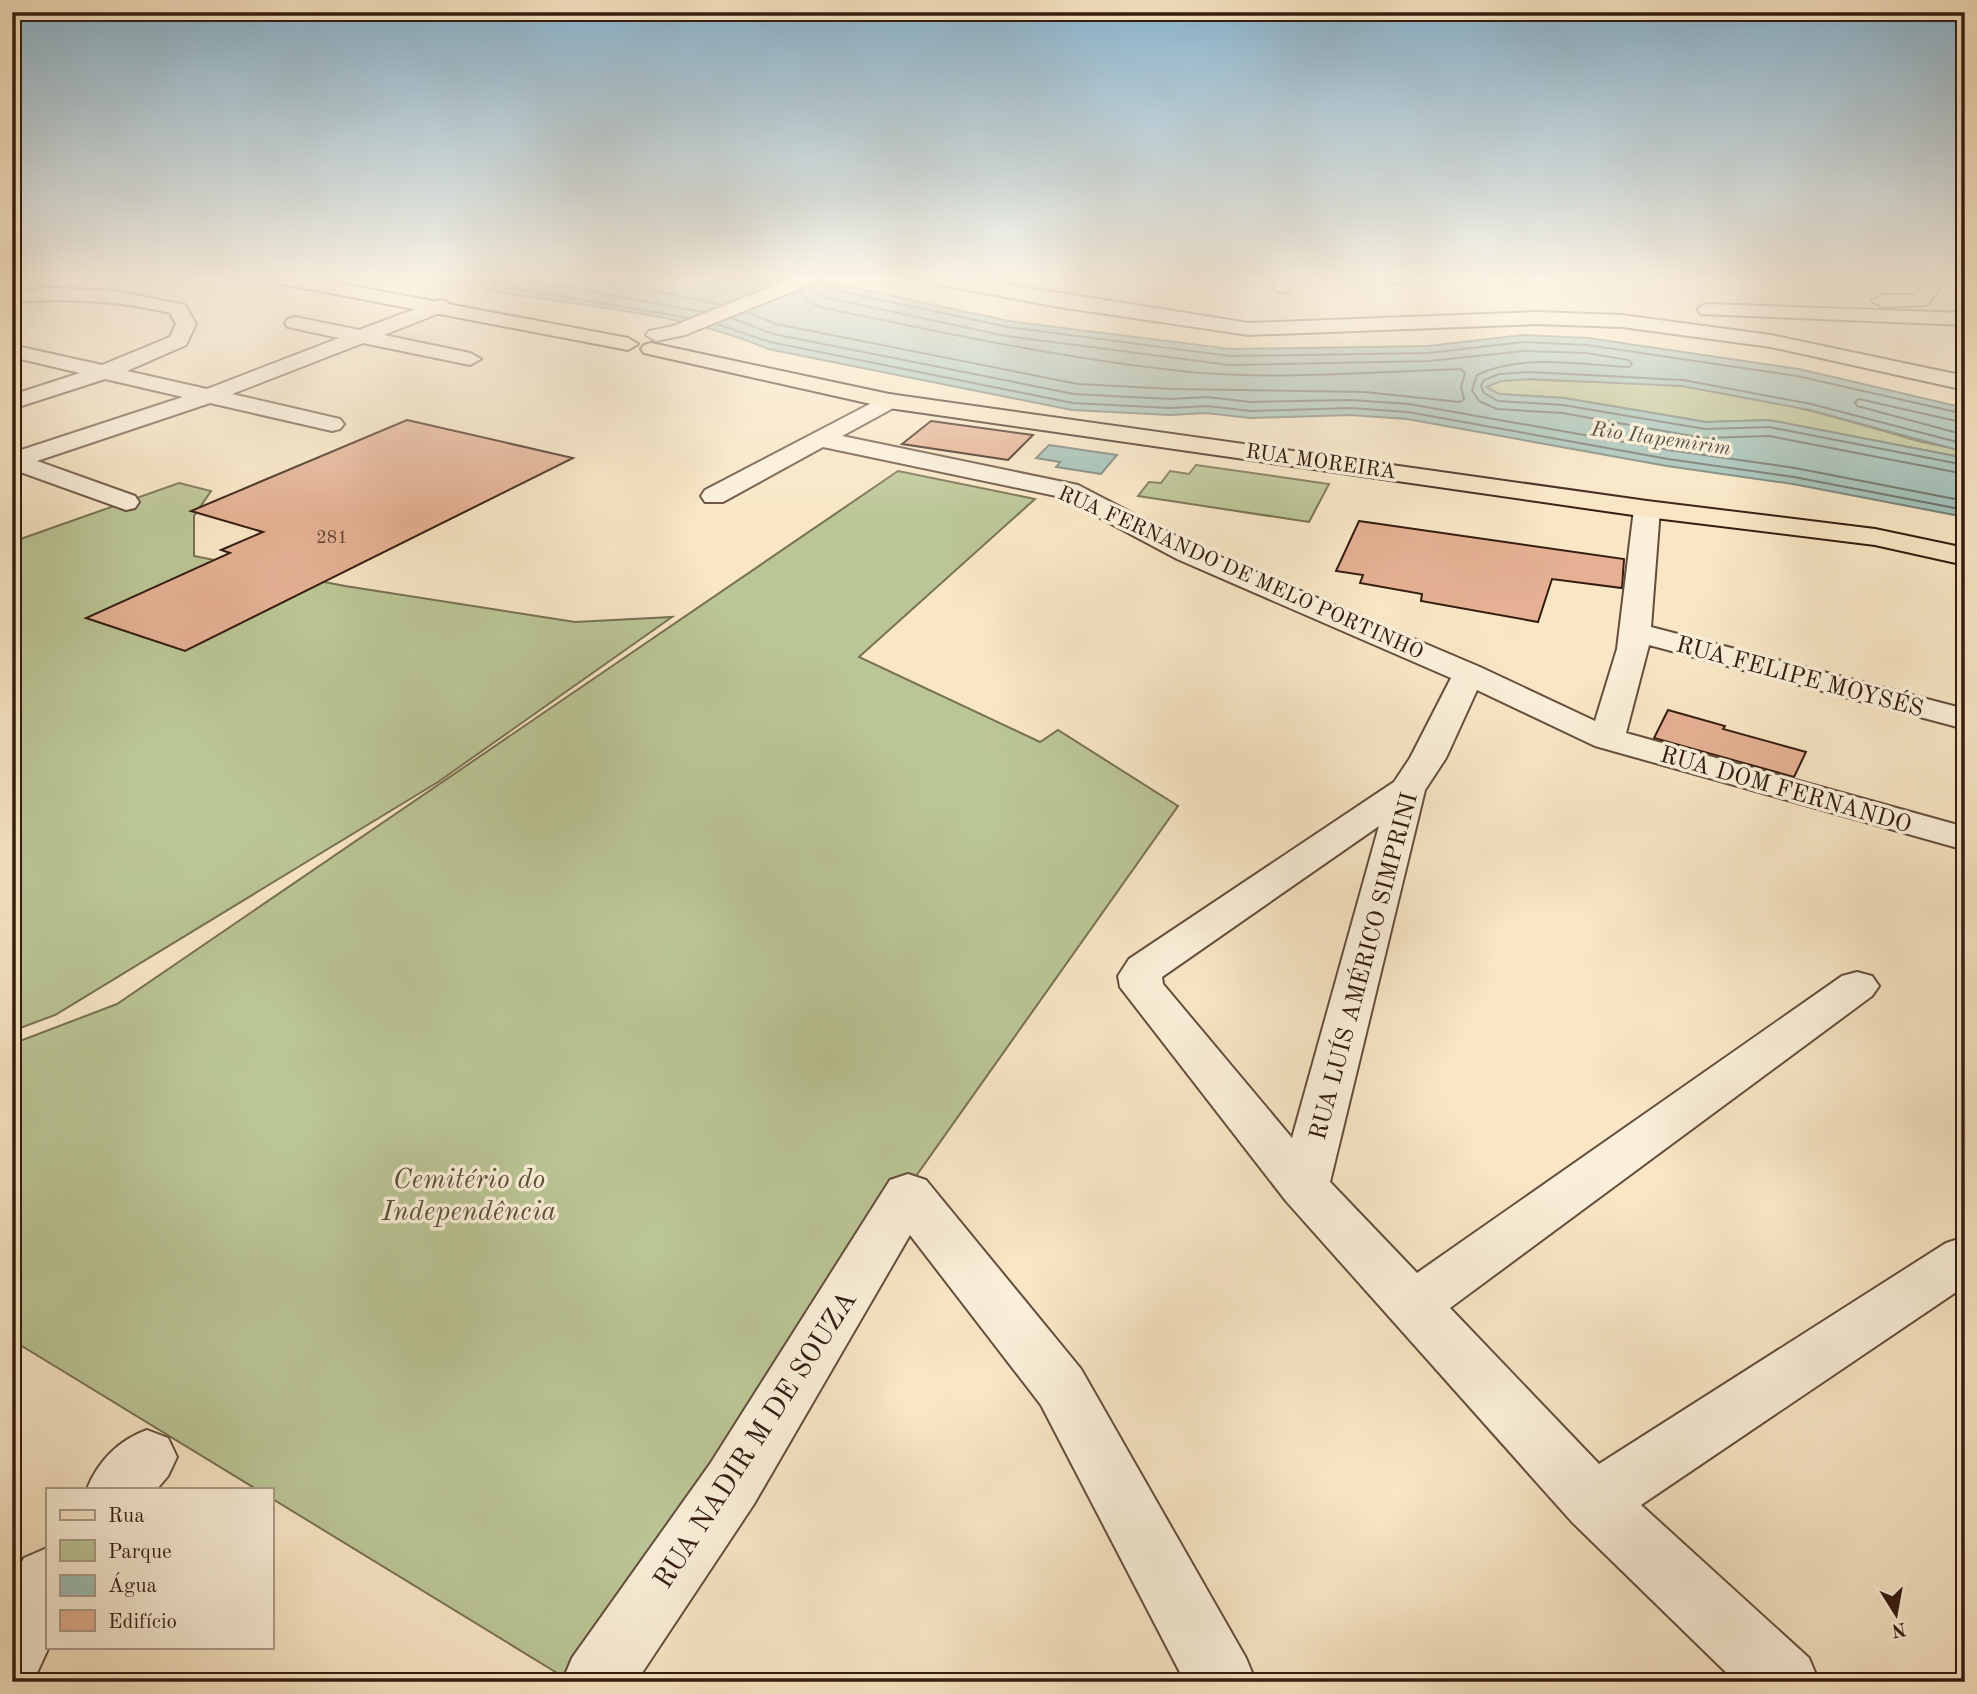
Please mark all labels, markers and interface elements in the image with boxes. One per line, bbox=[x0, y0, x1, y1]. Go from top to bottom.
water label: Rio Itapemirim bbox=[1589, 419, 1732, 460]
street label: RUA MOREIRA bbox=[1244, 442, 1397, 483]
street label: RUA FERNANDO DE MELO PORTINHO bbox=[1055, 483, 1426, 664]
house number: 281 bbox=[316, 529, 348, 547]
street label: RUA FELIPE MOYSÉS bbox=[1673, 629, 1927, 723]
street label: RUA DOM FERNANDO bbox=[1657, 744, 1914, 838]
street label: RUA LUÍS AMÉRICO SIMPRINI bbox=[1303, 789, 1423, 1143]
park label: Cemitério do Independência bbox=[381, 1167, 556, 1227]
street label: RUA NADIR M DE SOUZA bbox=[650, 1287, 863, 1594]
legend bbox=[46, 1488, 273, 1648]
text: Rua bbox=[108, 1506, 145, 1527]
text: Parque bbox=[108, 1542, 172, 1563]
text: Água bbox=[108, 1572, 157, 1597]
north arrow bbox=[1862, 1578, 1932, 1648]
text: Edifício bbox=[108, 1612, 177, 1633]
text: N bbox=[1889, 1618, 1908, 1639]

